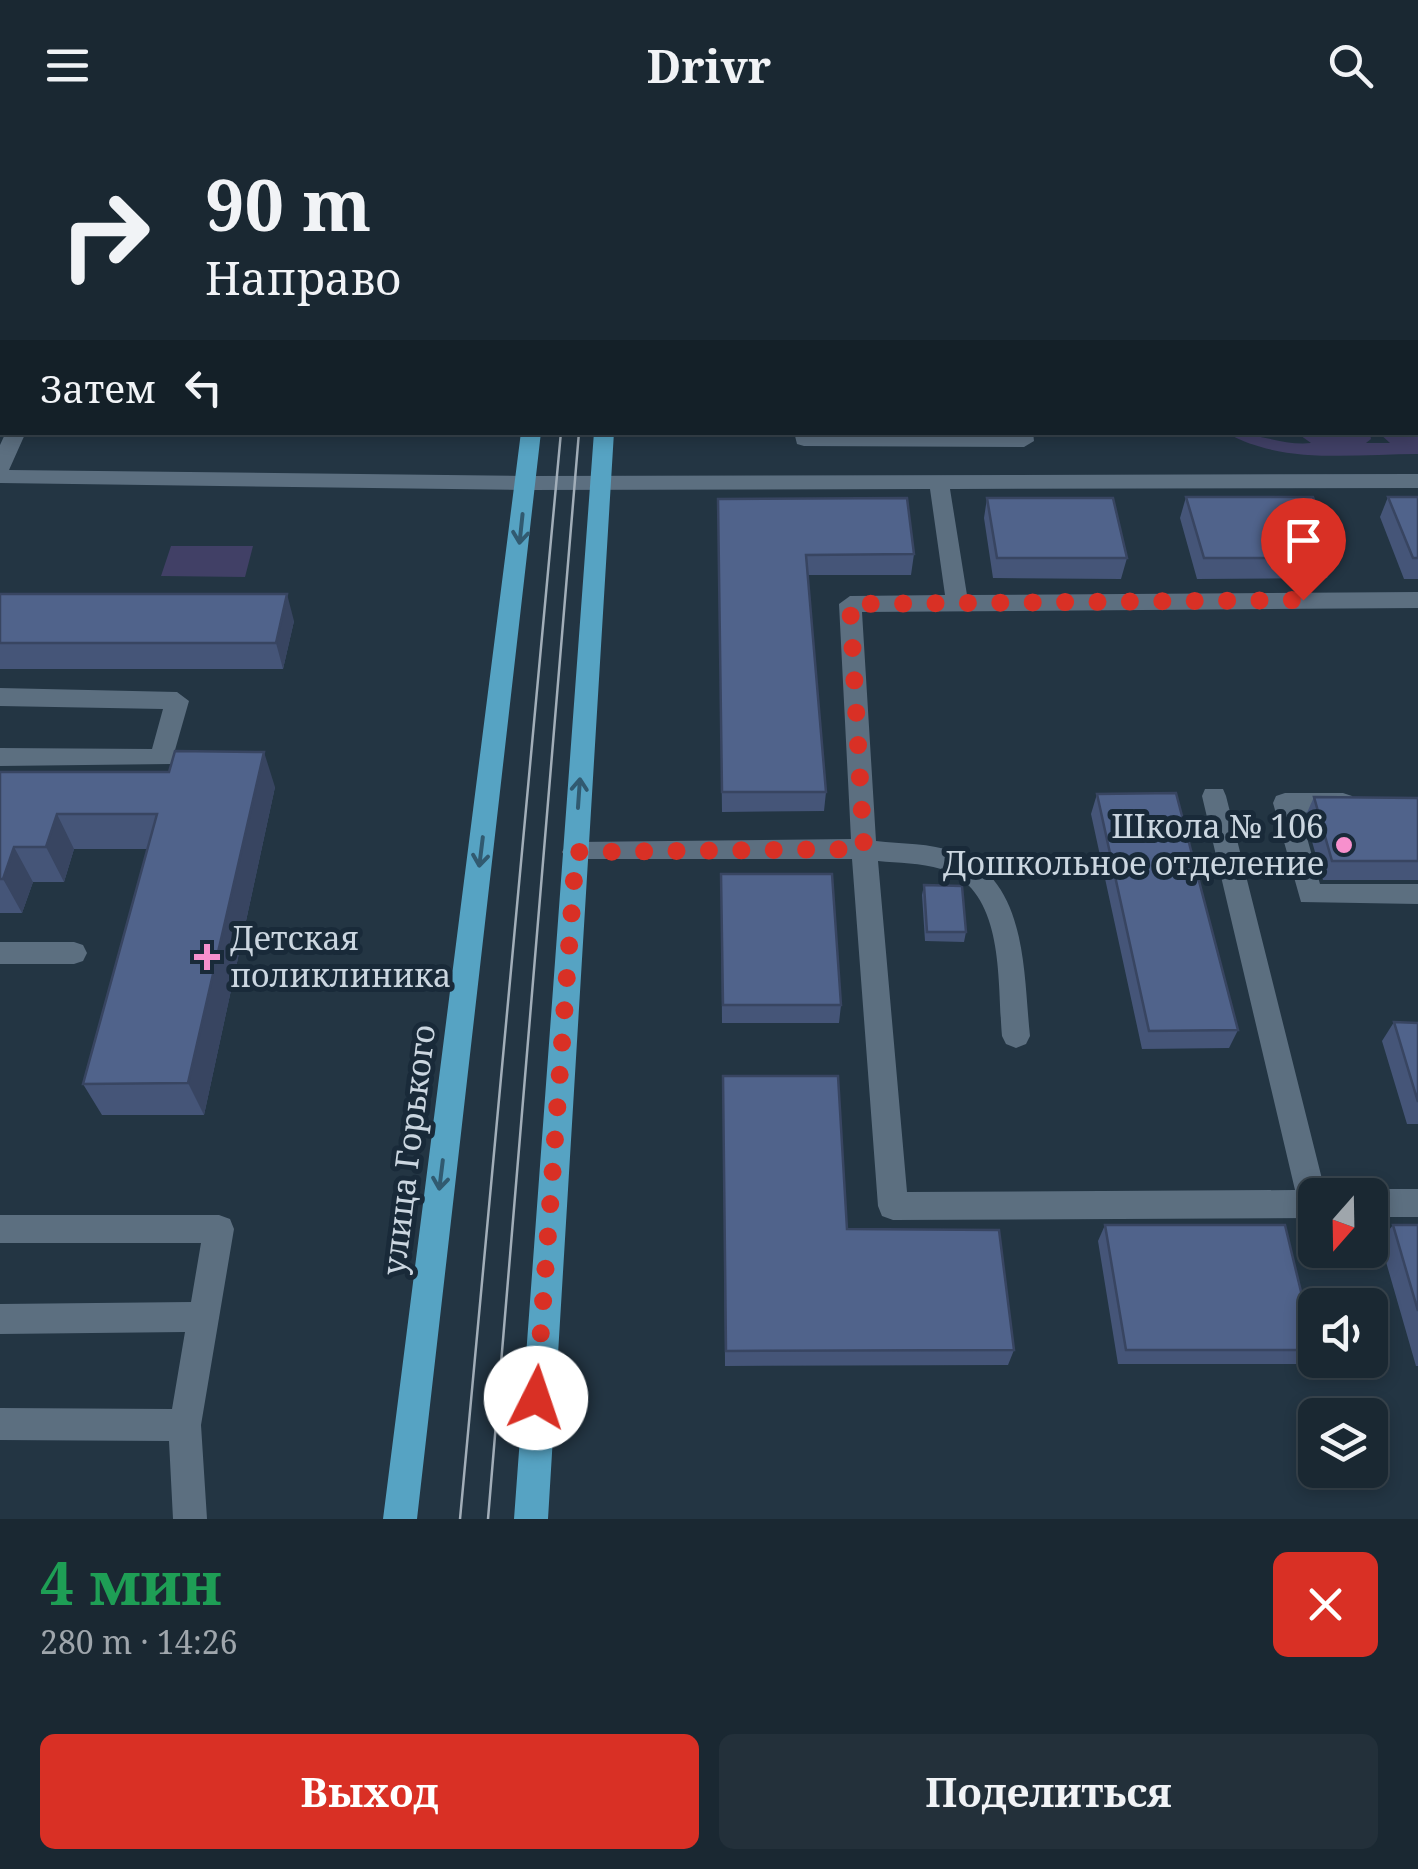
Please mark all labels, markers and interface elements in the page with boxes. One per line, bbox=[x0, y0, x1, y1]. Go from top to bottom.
text: Drivr bbox=[647, 35, 771, 96]
icon: menu bbox=[40, 38, 95, 93]
icon: search bbox=[1323, 38, 1378, 93]
text: 90 m bbox=[205, 156, 371, 252]
icon: right bbox=[40, 170, 170, 300]
text: Направо bbox=[205, 247, 401, 308]
icon: left bbox=[176, 360, 231, 415]
text: Затем bbox=[40, 362, 156, 414]
pin bbox=[1261, 498, 1346, 601]
one-way arrow bbox=[511, 513, 530, 545]
icon: arrive bbox=[1276, 513, 1331, 568]
one-way arrow bbox=[570, 778, 589, 810]
place label: Школа № 106 Дошкольное отделение bbox=[943, 804, 1324, 884]
marker: Школа № 106 Дошкольное отделение bbox=[1333, 834, 1355, 856]
one-way arrow bbox=[471, 835, 490, 868]
place label: Детская поликлиника bbox=[230, 916, 451, 996]
marker: Детская поликлиника bbox=[194, 944, 220, 970]
street label: улица Горького bbox=[371, 1022, 444, 1278]
one-way arrow bbox=[431, 1158, 450, 1190]
north arrow bbox=[1298, 1178, 1388, 1268]
map controls bbox=[1298, 1178, 1388, 1488]
button: sound bbox=[1298, 1288, 1388, 1378]
position arrow bbox=[484, 1346, 588, 1450]
button: layers bbox=[1298, 1398, 1388, 1488]
text: 4 мин bbox=[40, 1541, 222, 1623]
button: close bbox=[1273, 1552, 1378, 1657]
text: 280 m · 14:26 bbox=[40, 1620, 238, 1663]
button: Выход bbox=[40, 1734, 699, 1849]
button: Поделиться bbox=[719, 1734, 1378, 1849]

